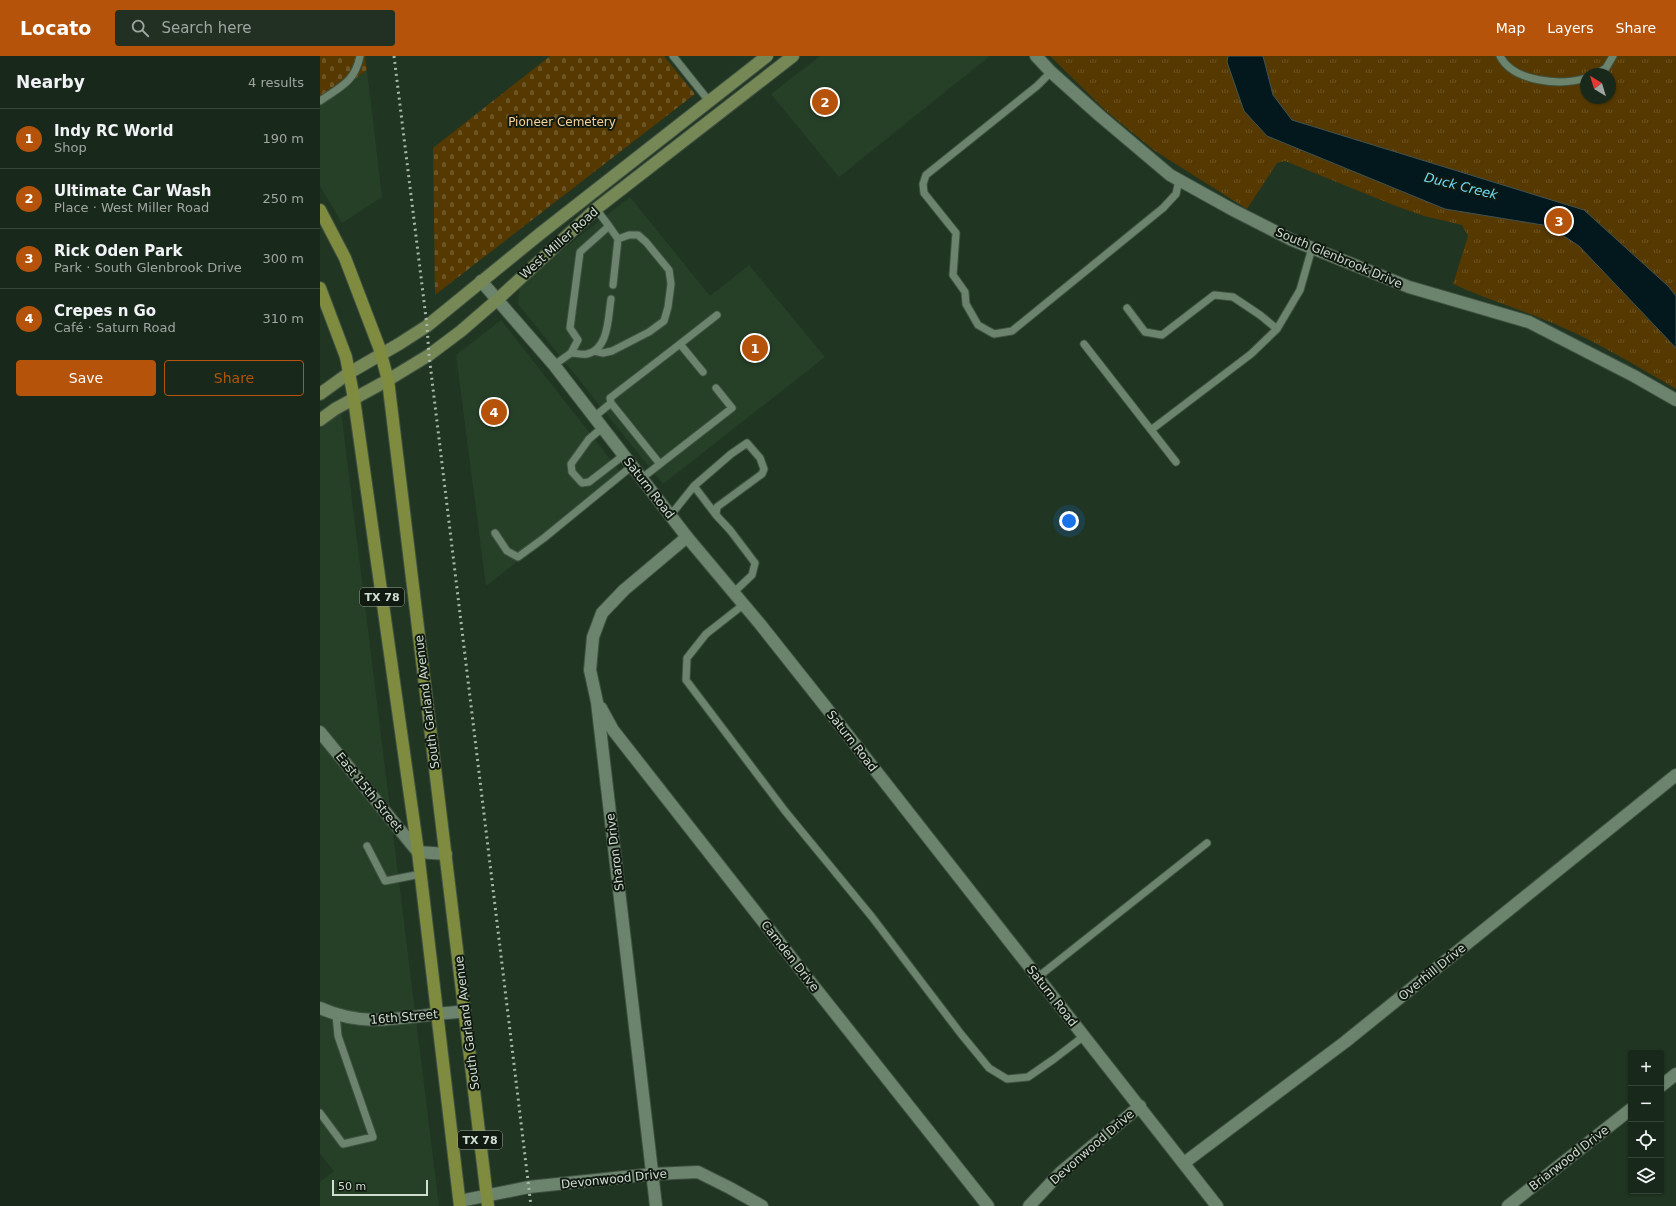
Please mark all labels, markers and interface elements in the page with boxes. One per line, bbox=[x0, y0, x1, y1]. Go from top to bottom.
search box bbox=[115, 10, 395, 46]
text: Locato bbox=[20, 17, 91, 39]
icon: search bbox=[129, 17, 151, 39]
text: Search here bbox=[161, 19, 252, 37]
text: Map bbox=[1496, 20, 1525, 36]
text: Layers bbox=[1547, 20, 1594, 36]
text: Share bbox=[1616, 20, 1656, 36]
north arrow bbox=[1580, 68, 1616, 104]
text: Nearby bbox=[16, 72, 85, 92]
text: 4 results bbox=[248, 75, 304, 90]
pin: 2 bbox=[812, 87, 838, 117]
park label: Pioneer Cemetery bbox=[508, 115, 616, 129]
text: Indy RC World bbox=[54, 122, 173, 140]
text: 1 bbox=[24, 131, 34, 146]
text: 190 m bbox=[262, 131, 304, 146]
text: Shop bbox=[54, 140, 87, 155]
water label: Duck Creek bbox=[1423, 170, 1500, 202]
text: Ultimate Car Wash bbox=[54, 182, 211, 200]
text: 2 bbox=[24, 191, 34, 206]
text: 250 m bbox=[262, 191, 304, 206]
text: Place · West Miller Road bbox=[54, 200, 209, 215]
street label: West Miller Road bbox=[517, 204, 601, 282]
pin: 3 bbox=[1546, 206, 1572, 236]
street label: South Glenbrook Drive bbox=[1274, 225, 1404, 291]
text: Rick Oden Park bbox=[54, 242, 182, 260]
text: 3 bbox=[24, 251, 34, 266]
text: 300 m bbox=[262, 251, 304, 266]
text: Park · South Glenbrook Drive bbox=[54, 260, 242, 275]
text: Crepes n Go bbox=[54, 302, 156, 320]
text: 4 bbox=[24, 311, 34, 326]
text: 310 m bbox=[262, 311, 304, 326]
text: Café · Saturn Road bbox=[54, 320, 176, 335]
pin: 1 bbox=[742, 333, 768, 363]
button: Save bbox=[16, 360, 156, 396]
button: Share bbox=[164, 360, 304, 396]
pin: 4 bbox=[481, 397, 507, 427]
street label: Saturn Road bbox=[621, 455, 677, 521]
your location bbox=[1059, 511, 1079, 531]
road number: TX 78 bbox=[360, 588, 404, 606]
street label: South Garland Avenue bbox=[412, 634, 442, 770]
street label: Saturn Road bbox=[824, 708, 880, 774]
street label: East 15th Street bbox=[333, 750, 405, 835]
street label: Sharon Drive bbox=[603, 812, 627, 892]
street label: Camden Drive bbox=[758, 918, 822, 994]
street label: Overhill Drive bbox=[1396, 941, 1468, 1003]
street label: South Garland Avenue bbox=[452, 955, 482, 1091]
street label: Saturn Road bbox=[1024, 963, 1080, 1029]
street label: 16th Street bbox=[370, 1007, 439, 1027]
map controls bbox=[1628, 1050, 1664, 1194]
button: + bbox=[1628, 1050, 1664, 1086]
button: − bbox=[1628, 1086, 1664, 1122]
street label: Devonwood Drive bbox=[1047, 1107, 1137, 1187]
button: locate bbox=[1628, 1122, 1664, 1158]
street label: Briarwood Drive bbox=[1527, 1123, 1611, 1193]
road number: TX 78 bbox=[458, 1131, 502, 1149]
button: layers bbox=[1628, 1158, 1664, 1194]
street label: Devonwood Drive bbox=[560, 1166, 668, 1192]
scale bar bbox=[332, 1178, 428, 1197]
text: 50 m bbox=[338, 1180, 366, 1193]

